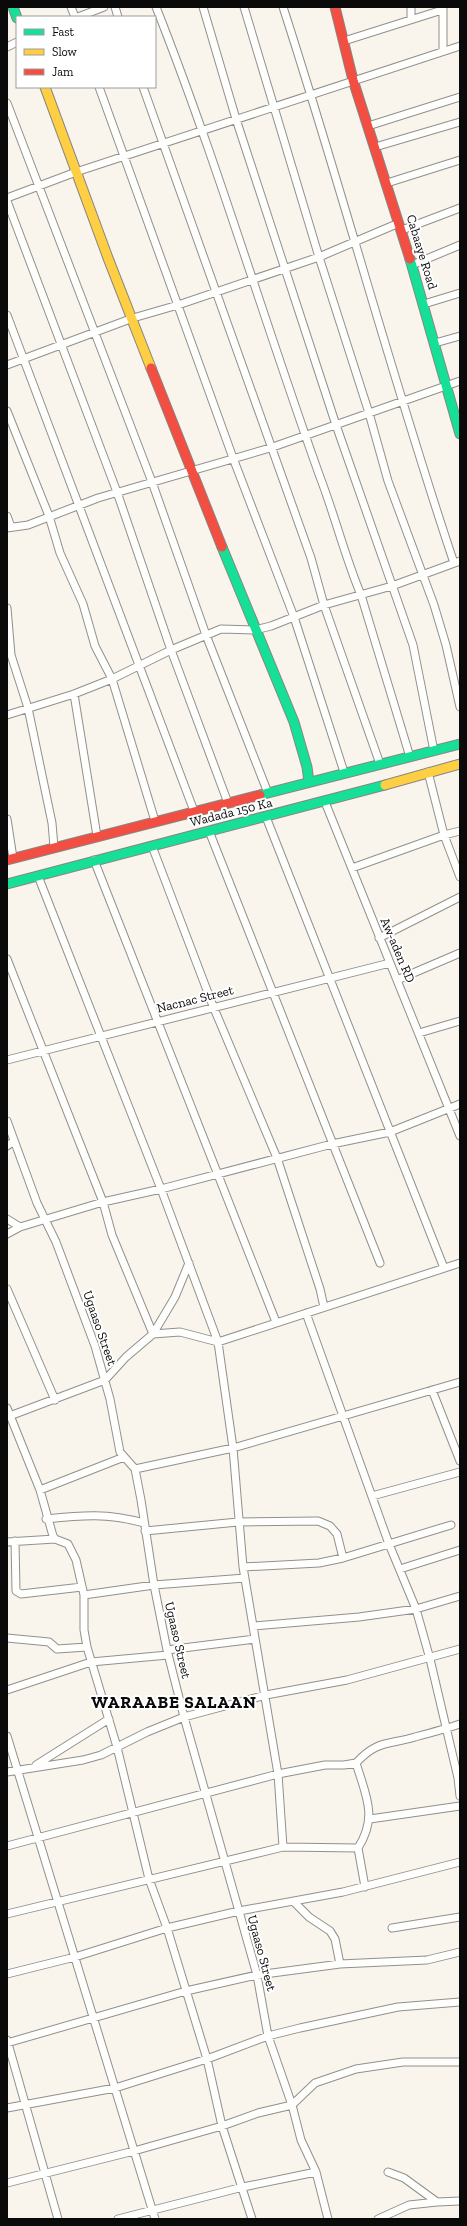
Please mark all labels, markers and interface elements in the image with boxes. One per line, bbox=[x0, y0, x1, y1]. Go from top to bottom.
legend bbox=[16, 16, 156, 88]
text: Fast bbox=[52, 25, 75, 39]
text: Slow bbox=[52, 45, 78, 59]
text: Jam bbox=[52, 65, 74, 79]
street label: Cabaaye Road bbox=[404, 213, 440, 291]
street label: Wadada 150 Ka bbox=[188, 794, 274, 829]
street label: Aw-aden RD bbox=[378, 915, 418, 985]
street label: Nacnac Street bbox=[155, 982, 235, 1016]
street label: Ugaaso Street bbox=[80, 1289, 120, 1368]
street label: Ugaaso Street bbox=[162, 1600, 194, 1680]
district label: WARAABE SALAAN bbox=[91, 1692, 257, 1712]
street label: Ugaaso Street bbox=[245, 1913, 279, 1993]

